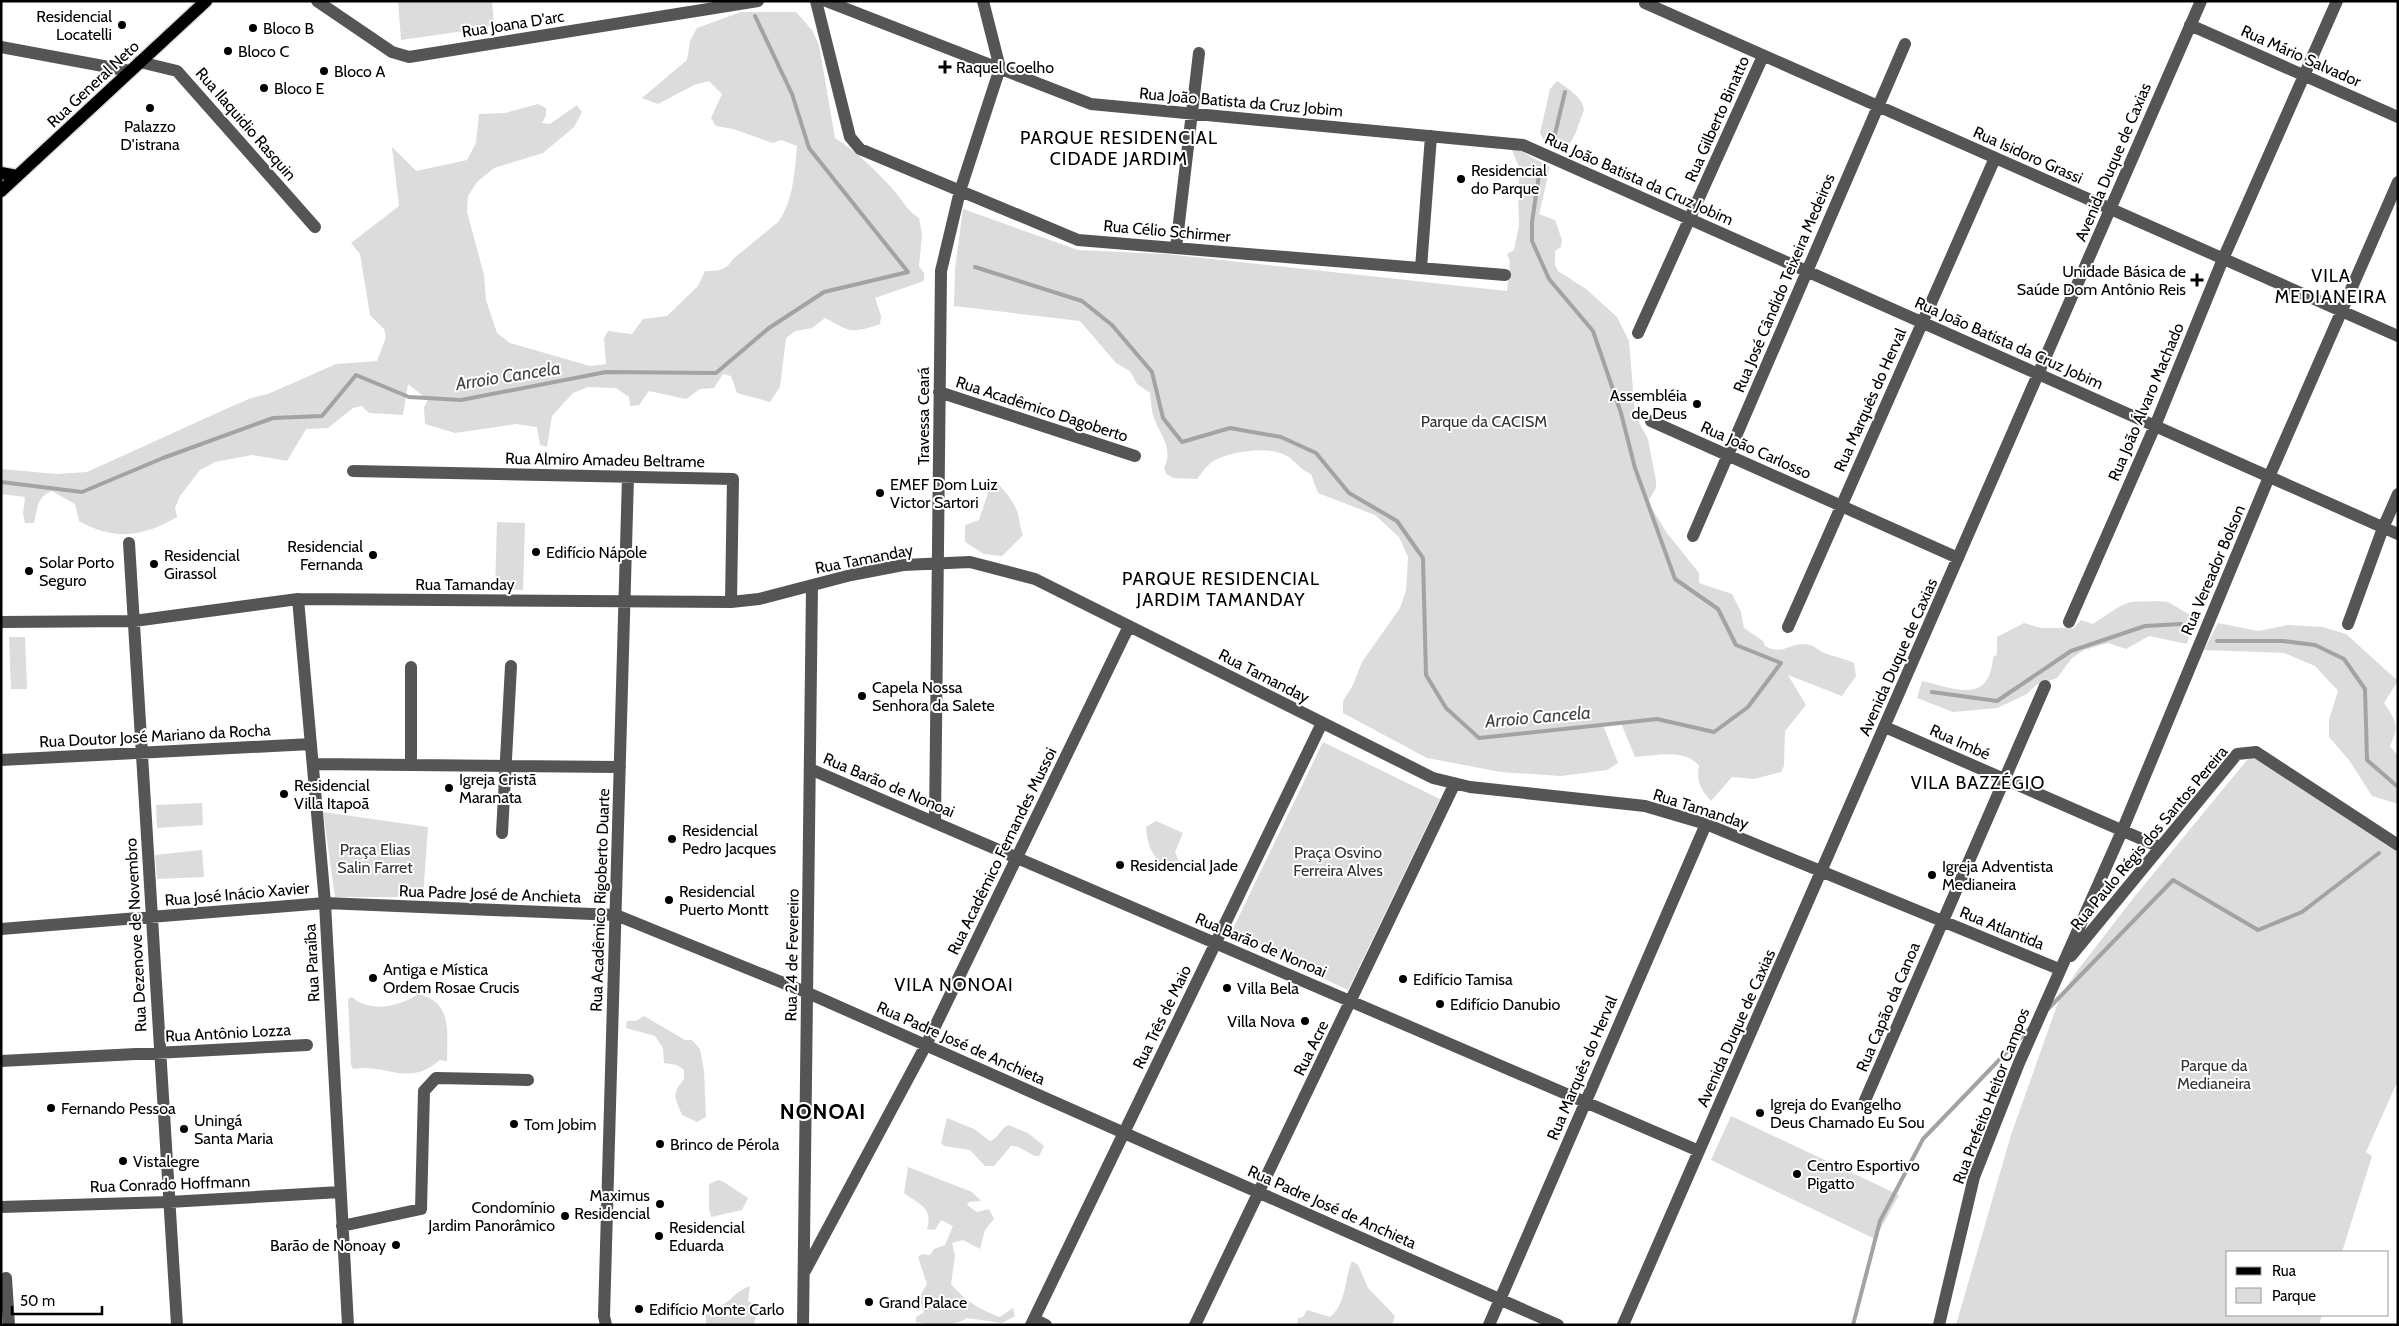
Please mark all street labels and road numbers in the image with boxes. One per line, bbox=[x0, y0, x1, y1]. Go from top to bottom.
street label: Rua Joana D'arc bbox=[460, 7, 566, 41]
street label: Rua Mário Salvador bbox=[2238, 21, 2365, 91]
street label: Rua General Neto bbox=[43, 37, 143, 131]
street label: Rua Gilberto Binatto bbox=[1681, 53, 1753, 185]
street label: Rua Ilaquidio Rasquin bbox=[192, 64, 300, 184]
street label: Avenida Duque de Caxias bbox=[2071, 80, 2155, 244]
street label: Rua João Batista da Cruz Jobim bbox=[1138, 84, 1344, 120]
street label: Rua Isidoro Grassi bbox=[1970, 122, 2086, 188]
street label: Rua João Batista da Cruz Jobim bbox=[1542, 129, 1736, 229]
street label: Rua José Cândido Teixeira Medeiros bbox=[1729, 170, 1839, 395]
street label: Rua Célio Schirmer bbox=[1103, 216, 1232, 246]
street label: Rua João Batista da Cruz Jobim bbox=[1912, 293, 2106, 393]
street label: Rua João Álvaro Machado bbox=[2104, 320, 2188, 484]
street label: Rua Marquês do Herval bbox=[1830, 325, 1910, 475]
street label: Travessa Ceará bbox=[914, 367, 933, 465]
street label: Rua Acadêmico Dagoberto bbox=[953, 372, 1131, 446]
street label: Rua João Carlosso bbox=[1698, 417, 1814, 483]
street label: Rua Almiro Amadeu Beltrame bbox=[505, 449, 705, 471]
street label: Rua Vereador Bolson bbox=[2177, 502, 2249, 638]
street label: Rua Tamanday bbox=[813, 540, 915, 578]
street label: Rua Tamanday bbox=[415, 575, 515, 594]
street label: Avenida Duque de Caxias bbox=[1855, 575, 1941, 739]
street label: Rua Tamanday bbox=[1215, 645, 1313, 707]
street label: Rua Doutor José Mariano da Rocha bbox=[39, 720, 271, 752]
street label: Rua Imbé bbox=[1927, 720, 1993, 764]
street label: Rua Paulo Régis dos Santos Pereira bbox=[2067, 742, 2232, 934]
street label: Rua Acadêmico Fernandes Mussoi bbox=[943, 744, 1061, 958]
street label: Rua Barão de Nonoai bbox=[821, 749, 957, 821]
street label: Rua Tamanday bbox=[1651, 785, 1751, 833]
street label: Rua Acadêmico Rigoberto Duarte bbox=[587, 788, 613, 1012]
street label: Rua Dezenove de Novembro bbox=[121, 837, 151, 1033]
street label: Rua José Inácio Xavier bbox=[164, 878, 311, 910]
street label: Rua Padre José de Anchieta bbox=[399, 881, 582, 907]
street label: Rua 24 de Fevereiro bbox=[781, 888, 803, 1022]
street label: Rua Atlantida bbox=[1957, 902, 2047, 954]
street label: Rua Barão de Nonoai bbox=[1193, 909, 1329, 981]
street label: Rua Paraíba bbox=[300, 923, 324, 1003]
street label: Rua Capão da Canoa bbox=[1852, 939, 1924, 1075]
street label: Avenida Duque de Caxias bbox=[1693, 946, 1779, 1110]
street label: Rua Três de Maio bbox=[1129, 962, 1195, 1072]
street label: Rua Marquês do Herval bbox=[1543, 993, 1621, 1143]
street label: Rua Padre José de Anchieta bbox=[874, 997, 1048, 1089]
street label: Rua Prefeito Heitor Campos bbox=[1949, 1005, 2034, 1187]
street label: Rua Acre bbox=[1290, 1017, 1332, 1079]
street label: Rua Antônio Lozza bbox=[165, 1020, 292, 1046]
street label: Rua Padre José de Anchieta bbox=[1245, 1161, 1419, 1253]
street label: Rua Conrado Hoffmann bbox=[90, 1172, 251, 1196]

